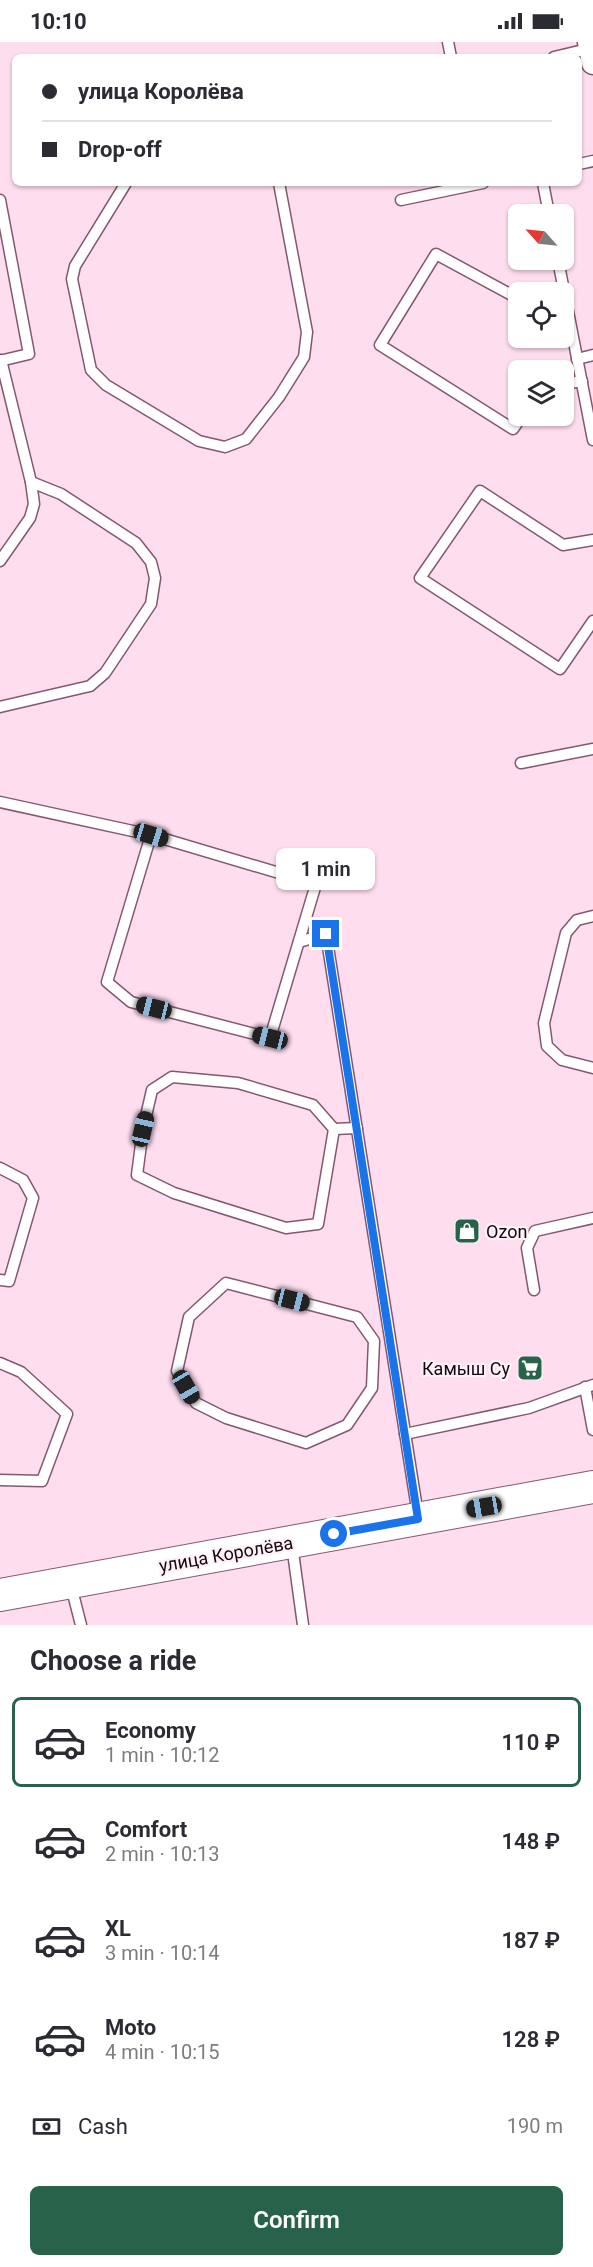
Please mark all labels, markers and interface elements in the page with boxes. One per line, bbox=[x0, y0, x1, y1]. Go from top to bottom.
text: 10:10 bbox=[30, 9, 87, 34]
text: улица Королёва bbox=[78, 79, 244, 104]
text: Drop-off bbox=[78, 137, 162, 162]
north arrow bbox=[508, 204, 574, 270]
map controls bbox=[508, 204, 574, 426]
button: locate bbox=[508, 282, 574, 348]
button: layers bbox=[508, 360, 574, 426]
car bbox=[131, 821, 171, 849]
callout: 1 min bbox=[276, 847, 376, 889]
text: 1 min bbox=[300, 857, 351, 881]
route end bbox=[312, 920, 339, 947]
car bbox=[134, 995, 174, 1021]
car bbox=[250, 1025, 290, 1051]
car bbox=[130, 1109, 156, 1149]
shop icon: Ozon bbox=[452, 1216, 482, 1246]
place label: Ozon bbox=[486, 1221, 527, 1242]
car bbox=[272, 1287, 312, 1313]
supermarket icon: Камыш Су bbox=[515, 1353, 545, 1383]
place label: Камыш Су bbox=[422, 1358, 510, 1379]
car bbox=[169, 1367, 203, 1407]
car bbox=[465, 1495, 503, 1519]
route start bbox=[320, 1520, 347, 1547]
street label: улица Королёва bbox=[157, 1532, 295, 1576]
text: Choose a ride bbox=[30, 1645, 196, 1677]
icon: car bbox=[33, 1715, 87, 1769]
text: Economy bbox=[105, 1718, 196, 1743]
text: 110 ₽ bbox=[502, 1730, 560, 1755]
text: 1 min · 10:12 bbox=[105, 1743, 220, 1767]
icon: car bbox=[33, 1814, 87, 1868]
text: Comfort bbox=[105, 1817, 187, 1842]
text: 148 ₽ bbox=[502, 1829, 560, 1854]
text: 2 min · 10:13 bbox=[105, 1842, 220, 1866]
icon: car bbox=[33, 1913, 87, 1967]
text: XL bbox=[105, 1916, 131, 1941]
text: 187 ₽ bbox=[502, 1928, 560, 1953]
text: 3 min · 10:14 bbox=[105, 1941, 220, 1965]
icon: car bbox=[33, 2012, 87, 2066]
text: Moto bbox=[105, 2015, 156, 2040]
text: 128 ₽ bbox=[502, 2027, 560, 2052]
text: 4 min · 10:15 bbox=[105, 2040, 220, 2064]
icon: cash bbox=[30, 2110, 63, 2143]
text: Cash bbox=[78, 2114, 128, 2139]
text: 190 m bbox=[507, 2114, 563, 2138]
button: Confirm bbox=[30, 2186, 563, 2255]

